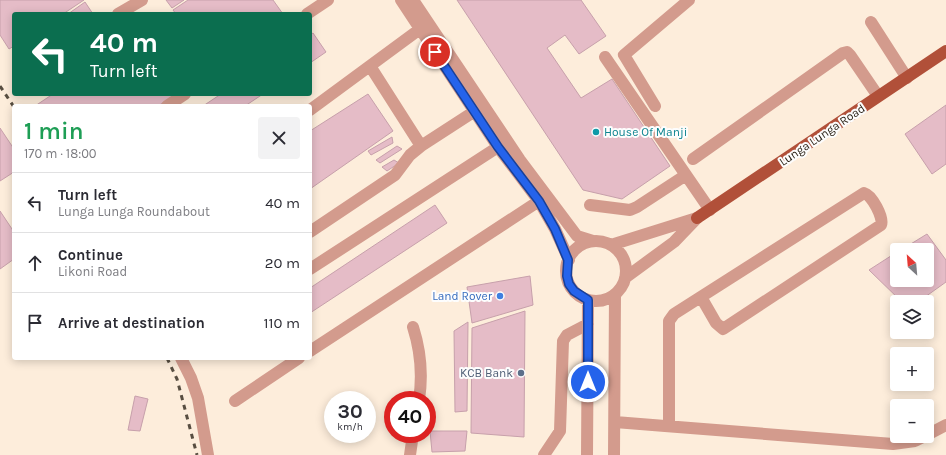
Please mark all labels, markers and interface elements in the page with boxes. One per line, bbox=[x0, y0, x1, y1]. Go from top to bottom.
text: 40 m bbox=[90, 26, 158, 59]
icon: left bbox=[24, 28, 76, 80]
pin bbox=[418, 35, 452, 69]
icon: arrive bbox=[424, 41, 446, 63]
text: Turn left bbox=[90, 60, 158, 82]
street label: Lunga Lunga Road bbox=[776, 101, 868, 169]
text: 1 min bbox=[24, 117, 84, 145]
button: close bbox=[258, 117, 300, 159]
place label: House Of Manji bbox=[604, 125, 687, 139]
marker: House Of Manji bbox=[591, 127, 601, 137]
text: 170 m · 18:00 bbox=[24, 146, 97, 161]
text: Turn left bbox=[58, 186, 117, 204]
icon: left bbox=[24, 192, 46, 214]
text: 40 m bbox=[265, 194, 300, 212]
text: Lunga Lunga Roundabout bbox=[58, 204, 210, 219]
north arrow bbox=[890, 243, 934, 287]
map controls bbox=[890, 243, 934, 443]
text: Continue bbox=[58, 246, 123, 264]
icon: ahead bbox=[24, 252, 46, 274]
text: 20 m bbox=[265, 254, 300, 272]
text: Likoni Road bbox=[58, 264, 127, 279]
place label: Land Rover bbox=[432, 289, 493, 303]
marker: Land Rover bbox=[495, 291, 505, 301]
button: layers bbox=[890, 295, 934, 339]
icon: arrive bbox=[24, 312, 46, 334]
text: Arrive at destination bbox=[58, 314, 205, 332]
text: 110 m bbox=[264, 314, 300, 332]
button: + bbox=[890, 347, 934, 391]
position arrow bbox=[567, 361, 609, 403]
place label: KCB Bank bbox=[460, 366, 513, 380]
marker: KCB Bank bbox=[516, 368, 526, 378]
speed limit sign: 40 bbox=[384, 391, 436, 443]
button: − bbox=[890, 399, 934, 443]
text: 30 bbox=[337, 400, 363, 423]
text: km/h bbox=[337, 421, 363, 433]

